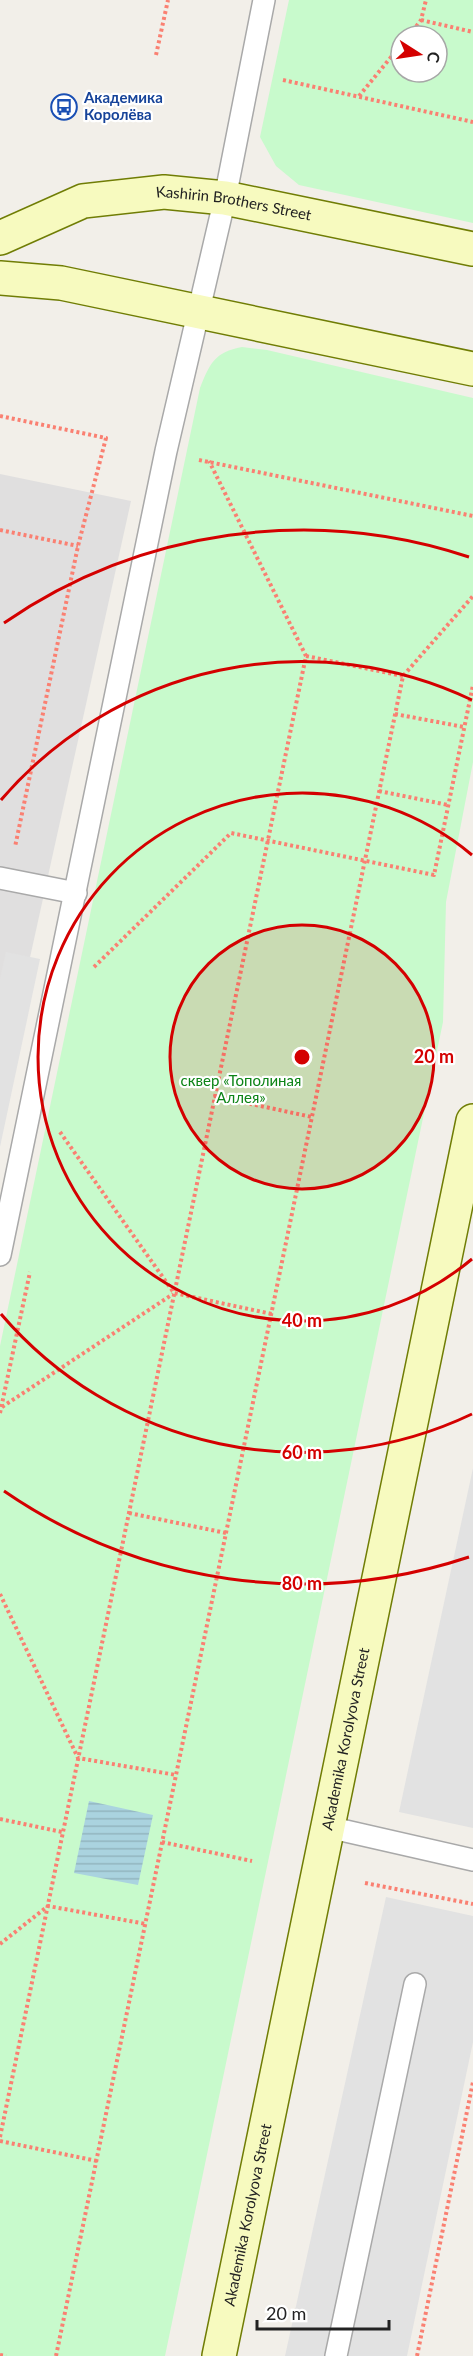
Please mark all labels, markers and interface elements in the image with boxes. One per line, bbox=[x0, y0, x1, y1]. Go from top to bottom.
north arrow bbox=[389, 24, 449, 84]
text: С bbox=[424, 50, 445, 65]
place label: Академика Королёва bbox=[83, 88, 163, 123]
bus stop icon: Академика Королёва bbox=[49, 92, 79, 122]
street label: Kashirin Brothers Street bbox=[155, 182, 314, 224]
text: 20 m bbox=[414, 1045, 454, 1067]
centre of rings bbox=[292, 1047, 312, 1067]
park label: сквер «Тополиная Аллея» bbox=[181, 1071, 301, 1106]
text: 40 m bbox=[282, 1309, 322, 1331]
text: 60 m bbox=[282, 1441, 322, 1463]
text: 80 m bbox=[282, 1572, 322, 1594]
street label: Akademika Korolyova Street bbox=[317, 1645, 373, 1832]
street label: Akademika Korolyova Street bbox=[219, 2121, 275, 2308]
scale bar bbox=[257, 2293, 389, 2331]
text: 20 m bbox=[266, 2302, 306, 2324]

